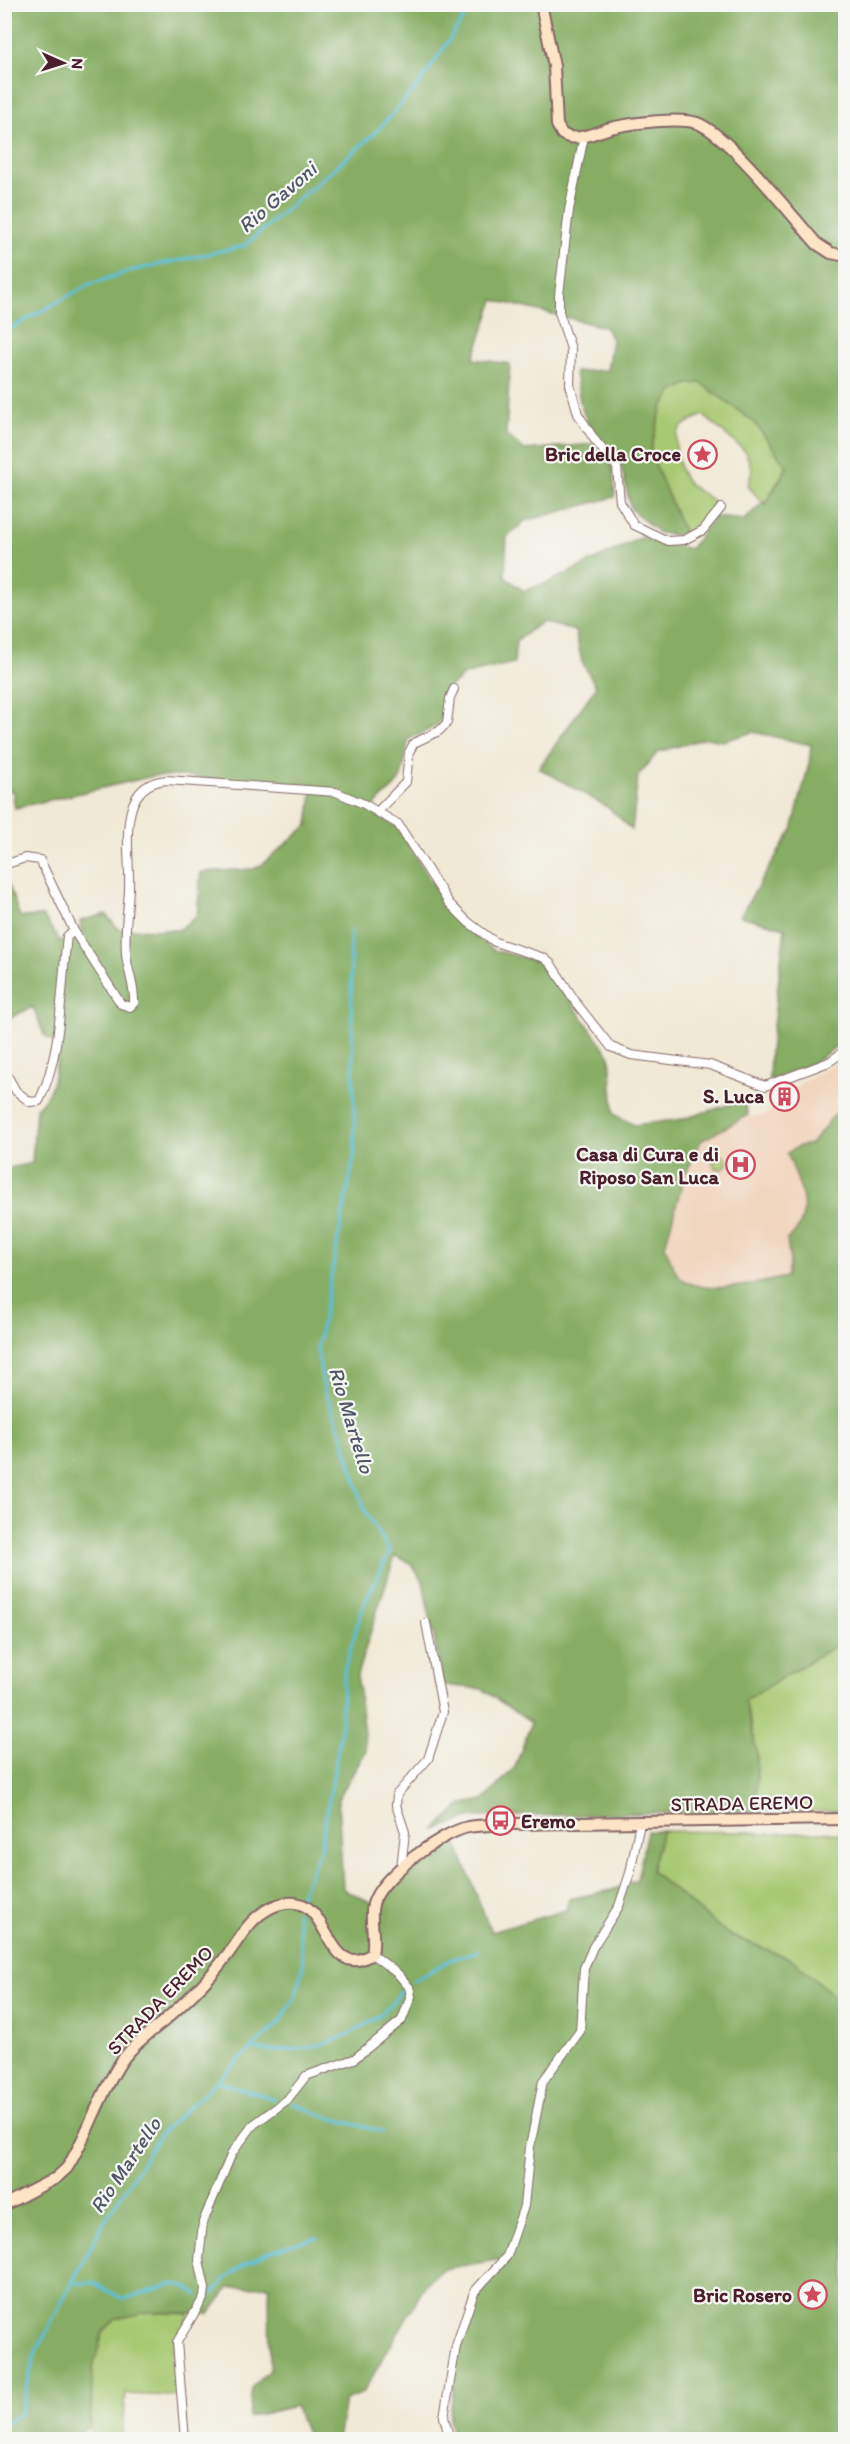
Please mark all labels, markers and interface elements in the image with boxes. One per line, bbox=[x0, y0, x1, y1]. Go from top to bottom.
north arrow bbox=[33, 33, 93, 93]
text: N bbox=[68, 58, 87, 70]
water label: Rio Gavoni bbox=[233, 154, 323, 238]
place icon: Bric della Croce bbox=[686, 438, 718, 470]
place label: Bric della Croce bbox=[545, 442, 681, 466]
building icon: S. Luca bbox=[769, 1080, 801, 1112]
place label: S. Luca bbox=[703, 1084, 764, 1108]
place label: Casa di Cura e di Riposo San Luca bbox=[576, 1142, 720, 1190]
hospital icon: Casa di Cura e di Riposo San Luca bbox=[724, 1149, 756, 1181]
water label: Rio Martello bbox=[324, 1364, 380, 1478]
street label: STRADA EREMO bbox=[670, 1790, 814, 1816]
bus stop icon: Eremo bbox=[484, 1805, 516, 1837]
place label: Eremo bbox=[521, 1809, 576, 1833]
street label: STRADA EREMO bbox=[102, 1940, 218, 2060]
water label: Rio Martello bbox=[84, 2111, 167, 2218]
place icon: Bric Rosero bbox=[797, 2279, 829, 2311]
place label: Bric Rosero bbox=[693, 2283, 792, 2307]

